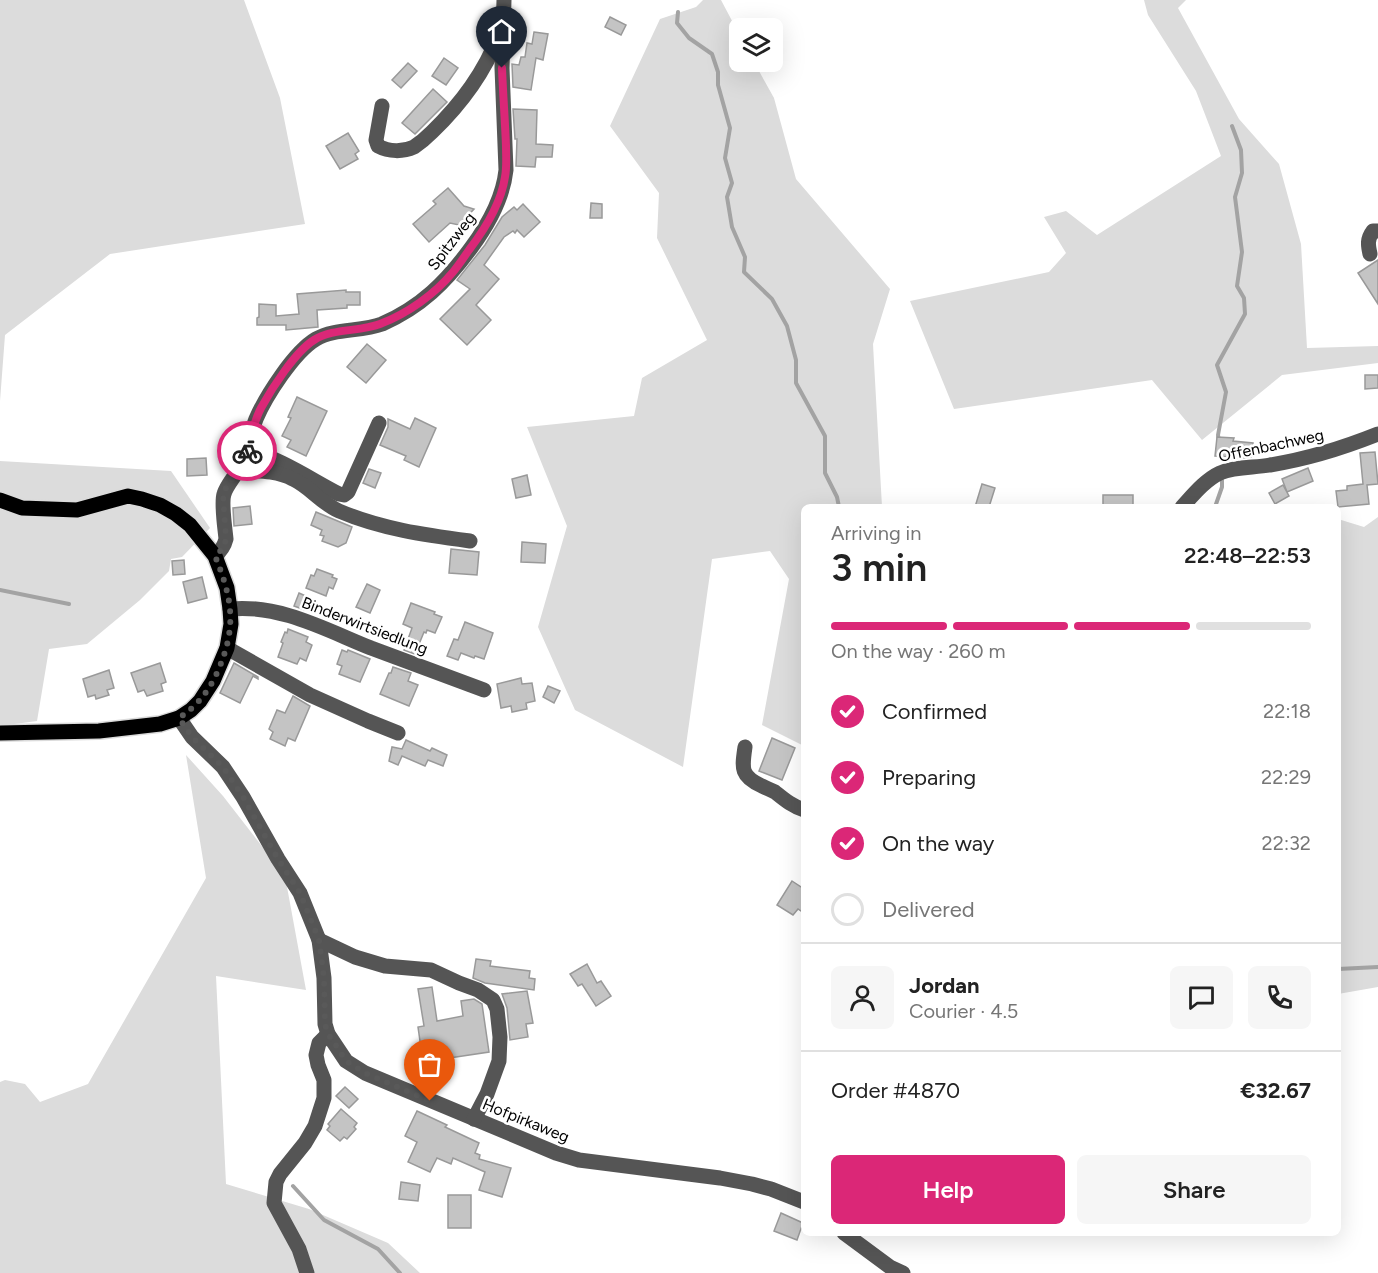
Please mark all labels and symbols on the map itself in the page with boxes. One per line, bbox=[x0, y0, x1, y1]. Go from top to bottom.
pin bbox=[476, 6, 527, 68]
street label: Spitzweg bbox=[424, 209, 479, 274]
courier bbox=[217, 421, 277, 481]
street label: Offenbachweg bbox=[1217, 425, 1326, 466]
street label: Binderwirtsiedlung bbox=[299, 593, 431, 658]
pin bbox=[404, 1039, 455, 1101]
street label: Hofpirkaweg bbox=[480, 1094, 572, 1146]

